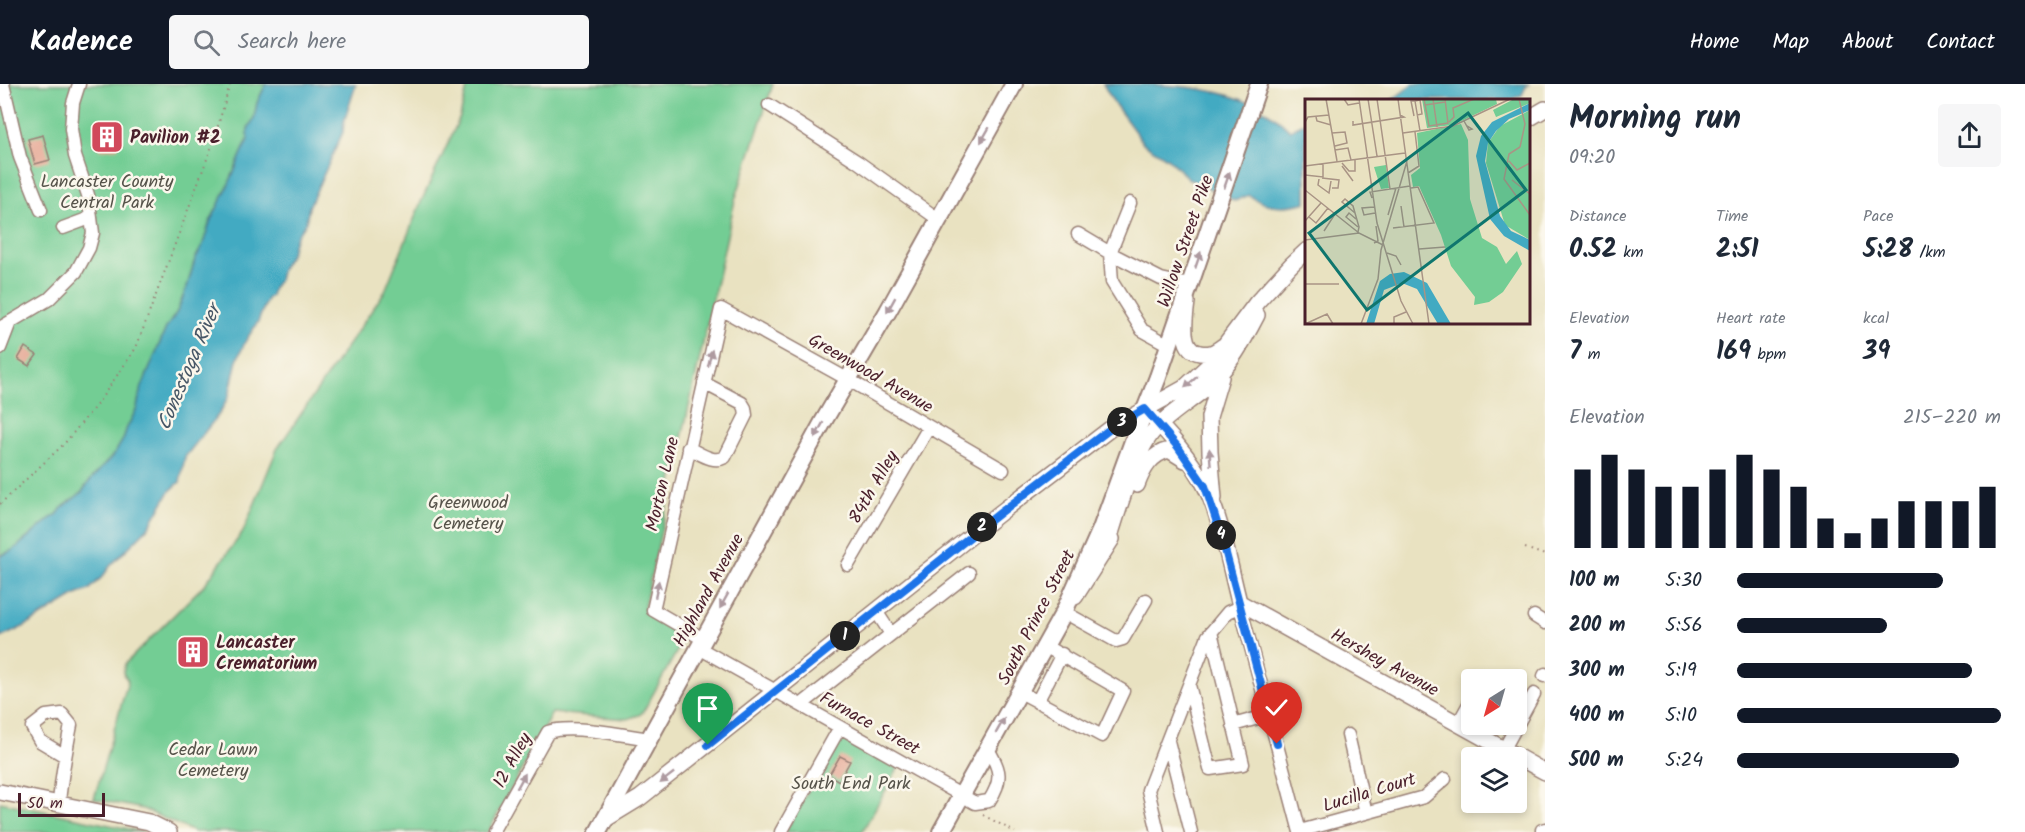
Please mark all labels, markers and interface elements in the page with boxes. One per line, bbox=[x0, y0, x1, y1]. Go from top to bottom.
search box bbox=[169, 15, 589, 69]
text: Kadence bbox=[30, 20, 133, 65]
text: Search here bbox=[238, 25, 346, 60]
icon: search bbox=[190, 26, 223, 59]
text: Home bbox=[1690, 26, 1739, 59]
text: Map bbox=[1772, 26, 1809, 59]
text: About bbox=[1842, 26, 1893, 59]
text: Contact bbox=[1926, 26, 1995, 59]
text: Morning run bbox=[1569, 93, 1741, 146]
inset map bbox=[1305, 99, 1530, 324]
button: share bbox=[1938, 104, 2001, 167]
building icon: Pavilion #2 bbox=[89, 119, 125, 155]
place label: Pavilion #2 bbox=[130, 124, 220, 153]
one-way arrow bbox=[980, 127, 990, 144]
text: 09:20 bbox=[1569, 142, 1615, 174]
park label: Lancaster County Central Park bbox=[41, 168, 174, 218]
street label: Willow Street Pike bbox=[1150, 171, 1223, 312]
one-way arrow bbox=[1222, 171, 1232, 189]
text: Distance bbox=[1569, 204, 1627, 229]
text: Time bbox=[1716, 204, 1748, 229]
text: Pace bbox=[1863, 204, 1894, 229]
text: 0.52 bbox=[1569, 229, 1617, 271]
text: 2:51 bbox=[1716, 229, 1759, 271]
text: 5:28 bbox=[1863, 229, 1913, 271]
text: km bbox=[1617, 240, 1643, 265]
text: /km bbox=[1913, 240, 1945, 265]
one-way arrow bbox=[1194, 251, 1204, 269]
water label: Conestoga River bbox=[149, 296, 232, 435]
one-way arrow bbox=[886, 297, 896, 314]
text: Elevation bbox=[1569, 306, 1630, 331]
text: Heart rate bbox=[1716, 306, 1786, 331]
text: kcal bbox=[1863, 306, 1889, 331]
street label: Greenwood Avenue bbox=[802, 327, 938, 422]
text: 7 bbox=[1569, 331, 1581, 373]
text: 169 bbox=[1716, 331, 1751, 373]
text: 39 bbox=[1863, 331, 1890, 373]
text: m bbox=[1581, 342, 1600, 367]
text: bpm bbox=[1751, 342, 1786, 367]
one-way arrow bbox=[706, 349, 716, 368]
one-way arrow bbox=[1184, 375, 1199, 388]
text: Elevation bbox=[1569, 402, 1645, 434]
text: 215–220 m bbox=[1903, 402, 2001, 434]
pin: 3 bbox=[1107, 407, 1137, 437]
text: 3 bbox=[1118, 409, 1126, 434]
one-way arrow bbox=[814, 422, 824, 439]
street label: Morton Lane bbox=[639, 434, 688, 534]
street label: 84th Alley bbox=[842, 445, 907, 530]
one-way arrow bbox=[1206, 448, 1215, 467]
park label: Greenwood Cemetery bbox=[428, 489, 509, 539]
pin: 2 bbox=[967, 512, 997, 542]
text: 2 bbox=[977, 514, 987, 539]
pin: 4 bbox=[1206, 520, 1236, 550]
text: 4 bbox=[1217, 522, 1225, 547]
street label: Highland Avenue bbox=[666, 529, 753, 653]
street label: South Prince Street bbox=[991, 544, 1084, 691]
text: 100 m bbox=[1569, 565, 1620, 597]
text: 5:30 bbox=[1665, 565, 1702, 597]
one-way arrow bbox=[653, 580, 663, 599]
one-way arrow bbox=[719, 593, 730, 609]
text: 200 m bbox=[1569, 610, 1625, 642]
text: 5:56 bbox=[1665, 610, 1703, 642]
pin: 1 bbox=[830, 621, 860, 651]
street label: Hershey Avenue bbox=[1325, 621, 1444, 705]
text: 1 bbox=[843, 623, 847, 648]
place label: Lancaster Crematorium bbox=[216, 629, 318, 679]
building icon: Lancaster Crematorium bbox=[175, 634, 211, 670]
text: 300 m bbox=[1569, 655, 1625, 687]
text: 5:19 bbox=[1665, 655, 1697, 687]
north arrow bbox=[1461, 669, 1527, 735]
map controls bbox=[1461, 669, 1527, 813]
pin bbox=[1251, 682, 1302, 744]
pin bbox=[682, 683, 733, 745]
street label: Furnace Street bbox=[814, 685, 926, 764]
icon: check bbox=[1260, 691, 1293, 724]
icon: arrive bbox=[691, 692, 724, 725]
text: 400 m bbox=[1569, 700, 1625, 732]
text: 5:10 bbox=[1665, 700, 1697, 732]
one-way arrow bbox=[995, 717, 1005, 734]
street label: 12 Alley bbox=[486, 727, 541, 794]
park label: Cedar Lawn Cemetery bbox=[168, 736, 258, 786]
text: 500 m bbox=[1569, 745, 1624, 777]
text: 5:24 bbox=[1665, 745, 1703, 777]
button: layers bbox=[1461, 747, 1527, 813]
street label: Lucilla Court bbox=[1319, 765, 1420, 821]
park label: South End Park bbox=[791, 770, 911, 799]
one-way arrow bbox=[659, 771, 674, 783]
one-way arrow bbox=[516, 772, 526, 789]
scale bar bbox=[18, 790, 105, 818]
text: 50 m bbox=[27, 791, 63, 816]

